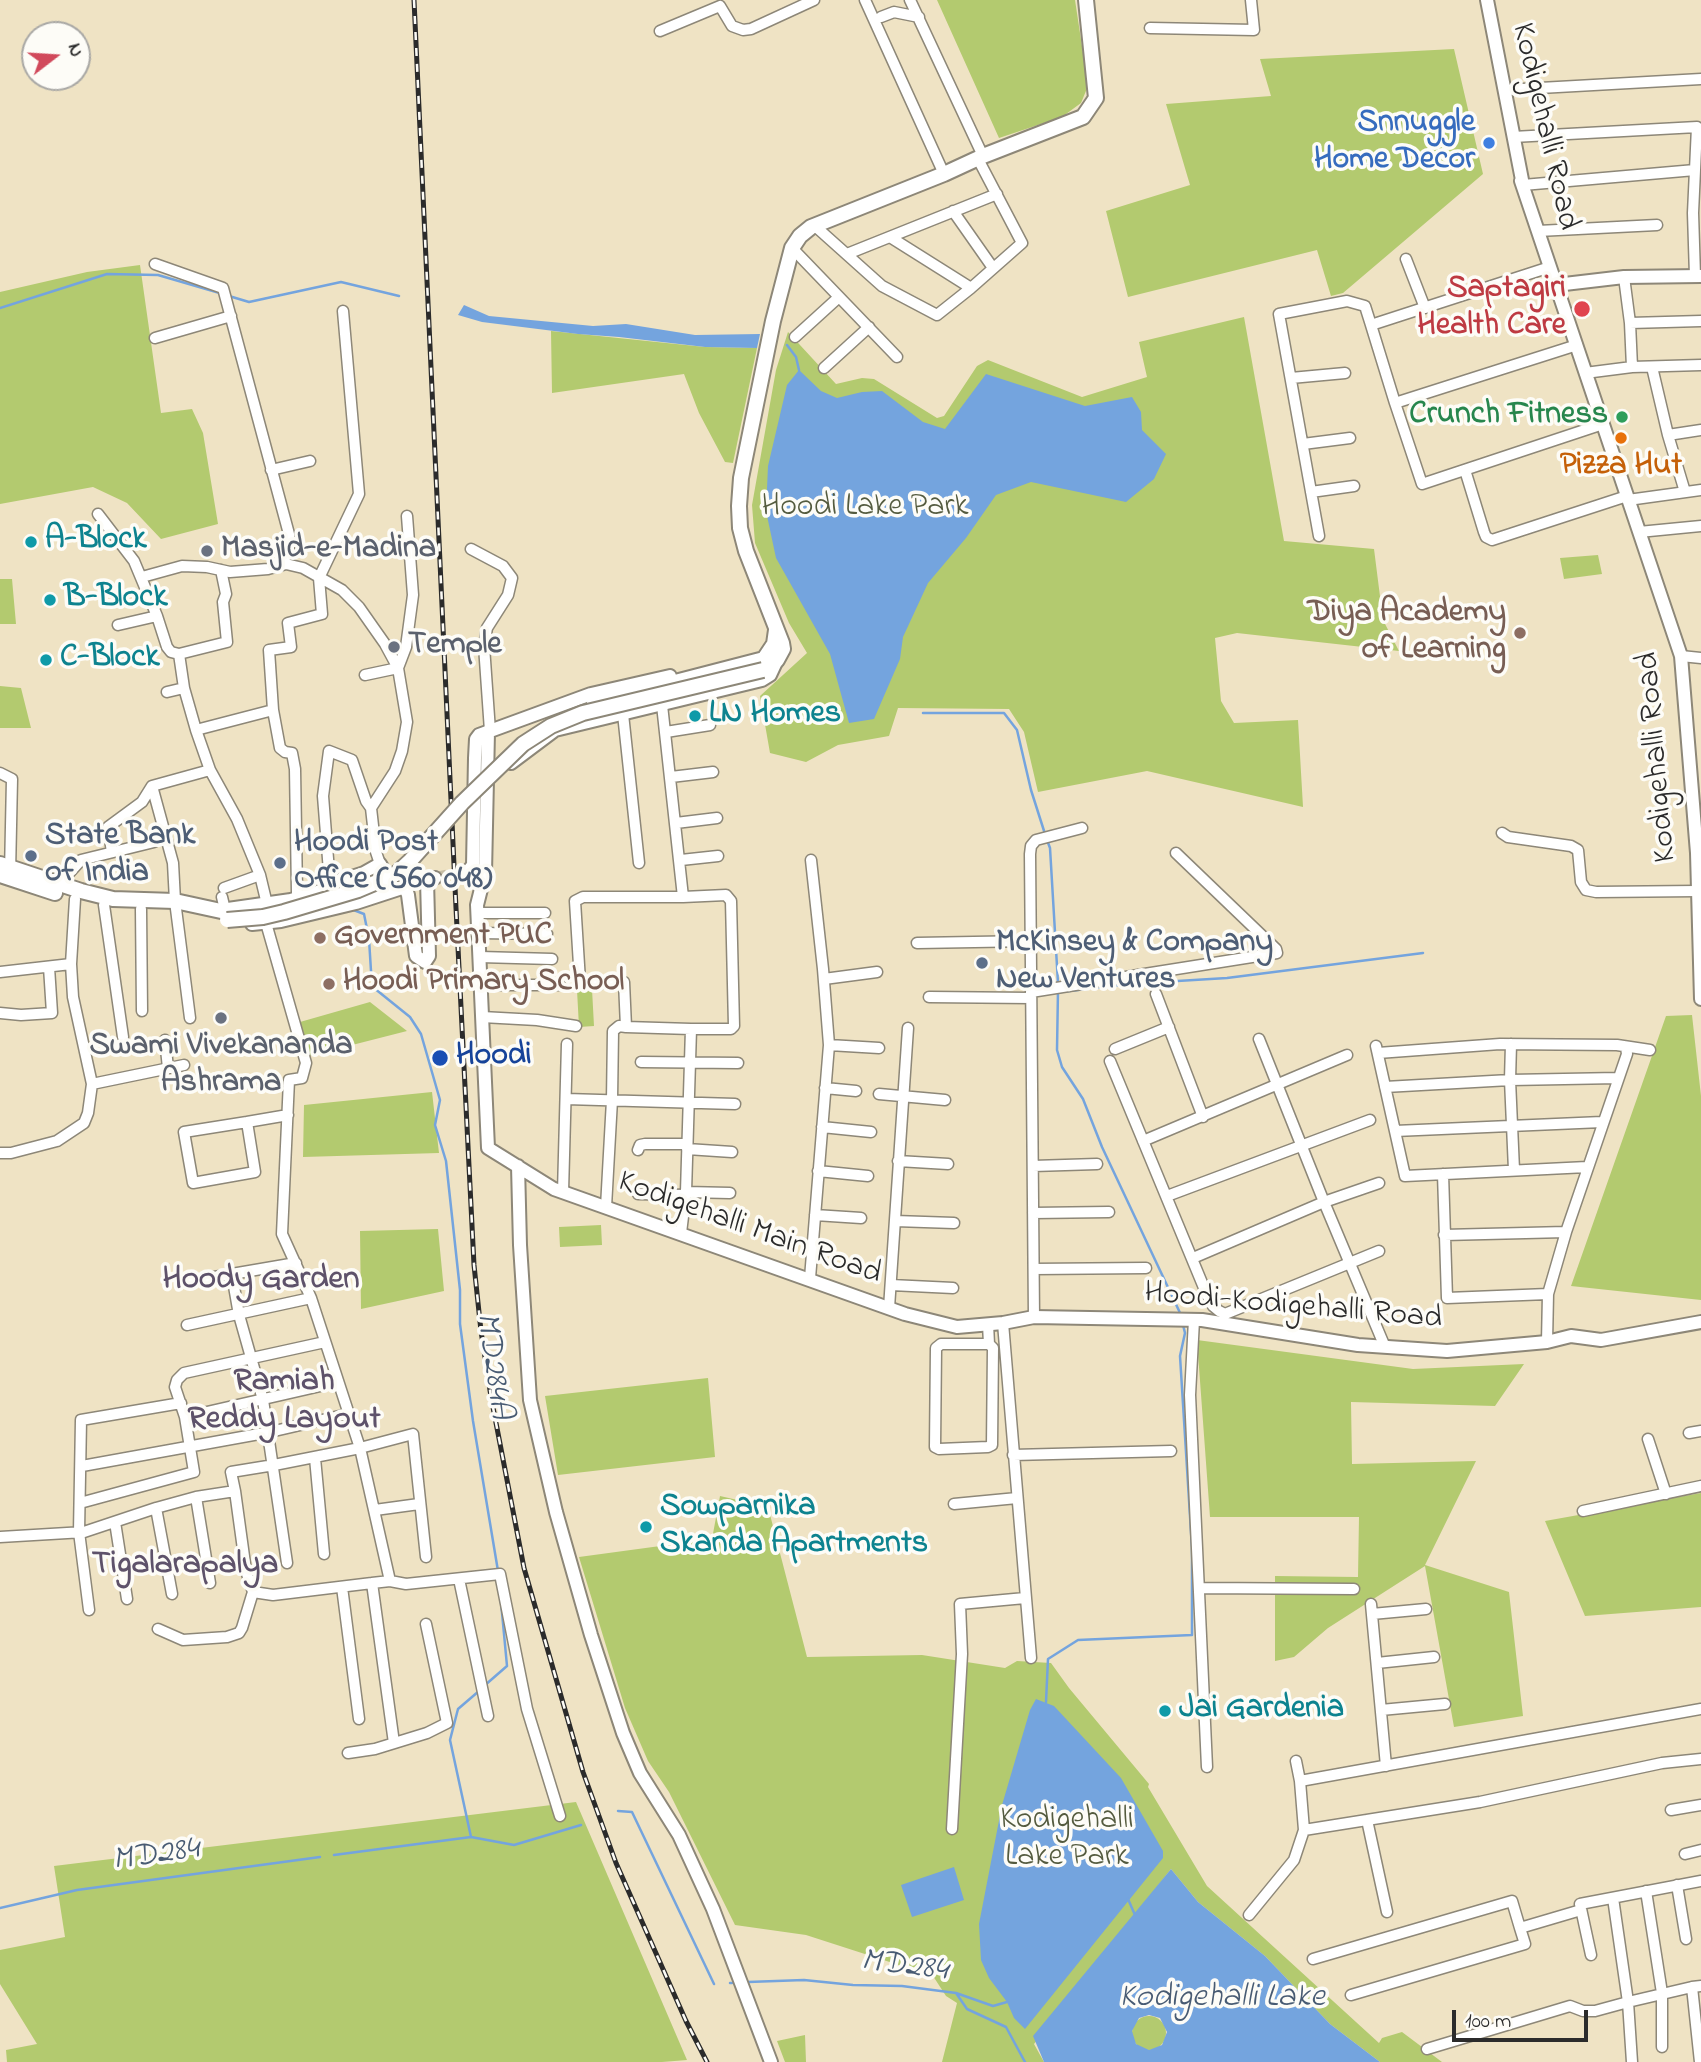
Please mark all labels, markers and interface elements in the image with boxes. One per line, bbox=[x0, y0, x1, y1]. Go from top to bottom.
street label: Kodigehalli Road bbox=[1501, 20, 1585, 234]
north arrow bbox=[21, 21, 91, 91]
text: N bbox=[60, 40, 89, 60]
place label: Snnuggle Home Decor bbox=[1314, 106, 1475, 181]
marker: Snnuggle Home Decor bbox=[1481, 135, 1497, 151]
place label: Saptagiri Health Care bbox=[1417, 272, 1566, 347]
marker: Saptagiri Health Care bbox=[1572, 299, 1592, 319]
place label: Crunch Fitness bbox=[1409, 398, 1608, 436]
marker: Crunch Fitness bbox=[1614, 409, 1630, 425]
marker: Pizza Hut bbox=[1613, 430, 1629, 446]
place label: Pizza Hut bbox=[1560, 449, 1682, 487]
park label: Hoodi Lake Park bbox=[762, 490, 968, 528]
place label: A-Block bbox=[45, 523, 147, 561]
place label: Masjid-e-Madina bbox=[221, 532, 436, 570]
marker: A-Block bbox=[23, 534, 39, 550]
marker: Masjid-e-Madina bbox=[199, 543, 215, 559]
place label: B-Block bbox=[64, 581, 167, 619]
marker: B-Block bbox=[42, 592, 58, 608]
place label: Diya Academy of Learning bbox=[1308, 596, 1506, 671]
marker: Diya Academy of Learning bbox=[1512, 625, 1528, 641]
place label: Temple bbox=[408, 628, 502, 666]
marker: Temple bbox=[386, 639, 402, 655]
place label: C-Block bbox=[60, 641, 159, 679]
street label: Kodigehalli Road bbox=[1631, 650, 1687, 864]
marker: C-Block bbox=[38, 652, 54, 668]
place label: LN Homes bbox=[709, 697, 841, 735]
marker: LN Homes bbox=[687, 708, 703, 724]
place label: State Bank of India bbox=[45, 819, 195, 894]
place label: Hoodi Post Office (560 048) bbox=[294, 826, 492, 901]
marker: State Bank of India bbox=[23, 848, 39, 864]
marker: Hoodi Post Office (560 048) bbox=[272, 855, 288, 871]
place label: Government PUC bbox=[334, 919, 552, 957]
place label: McKinsey & Company New Ventures bbox=[996, 926, 1273, 1001]
marker: Government PUC bbox=[312, 930, 328, 946]
marker: McKinsey & Company New Ventures bbox=[974, 955, 990, 971]
place label: Hoodi Primary School bbox=[343, 965, 624, 1003]
marker: Hoodi Primary School bbox=[321, 976, 337, 992]
marker: Swami Vivekananda Ashrama bbox=[213, 1010, 229, 1026]
place label: Swami Vivekananda Ashrama bbox=[90, 1029, 352, 1104]
place label: Hoodi bbox=[456, 1039, 532, 1077]
marker: Hoodi bbox=[430, 1048, 450, 1068]
street label: Kodigehalli Main Road bbox=[612, 1165, 886, 1295]
district label: Hoody Garden bbox=[163, 1262, 359, 1302]
street label: Hoodi-Kodigehalli Road bbox=[1142, 1276, 1444, 1340]
water label: MD284A bbox=[464, 1310, 518, 1422]
district label: Ramiah Reddy Layout bbox=[187, 1364, 381, 1442]
place label: Sowparnika Skanda Apartments bbox=[660, 1490, 928, 1565]
marker: Sowparnika Skanda Apartments bbox=[638, 1519, 654, 1535]
district label: Tigalarapalya bbox=[92, 1547, 278, 1587]
place label: Jai Gardenia bbox=[1179, 1692, 1344, 1730]
marker: Jai Gardenia bbox=[1157, 1703, 1173, 1719]
park label: Kodigehalli Lake Park bbox=[1000, 1803, 1134, 1878]
water label: MD284 bbox=[110, 1831, 202, 1883]
water label: MD284 bbox=[859, 1943, 949, 1993]
water label: Kodigehalli Lake bbox=[1119, 1980, 1325, 2020]
scale bar bbox=[1456, 1996, 1592, 2040]
text: 100 m bbox=[1465, 2007, 1511, 2037]

